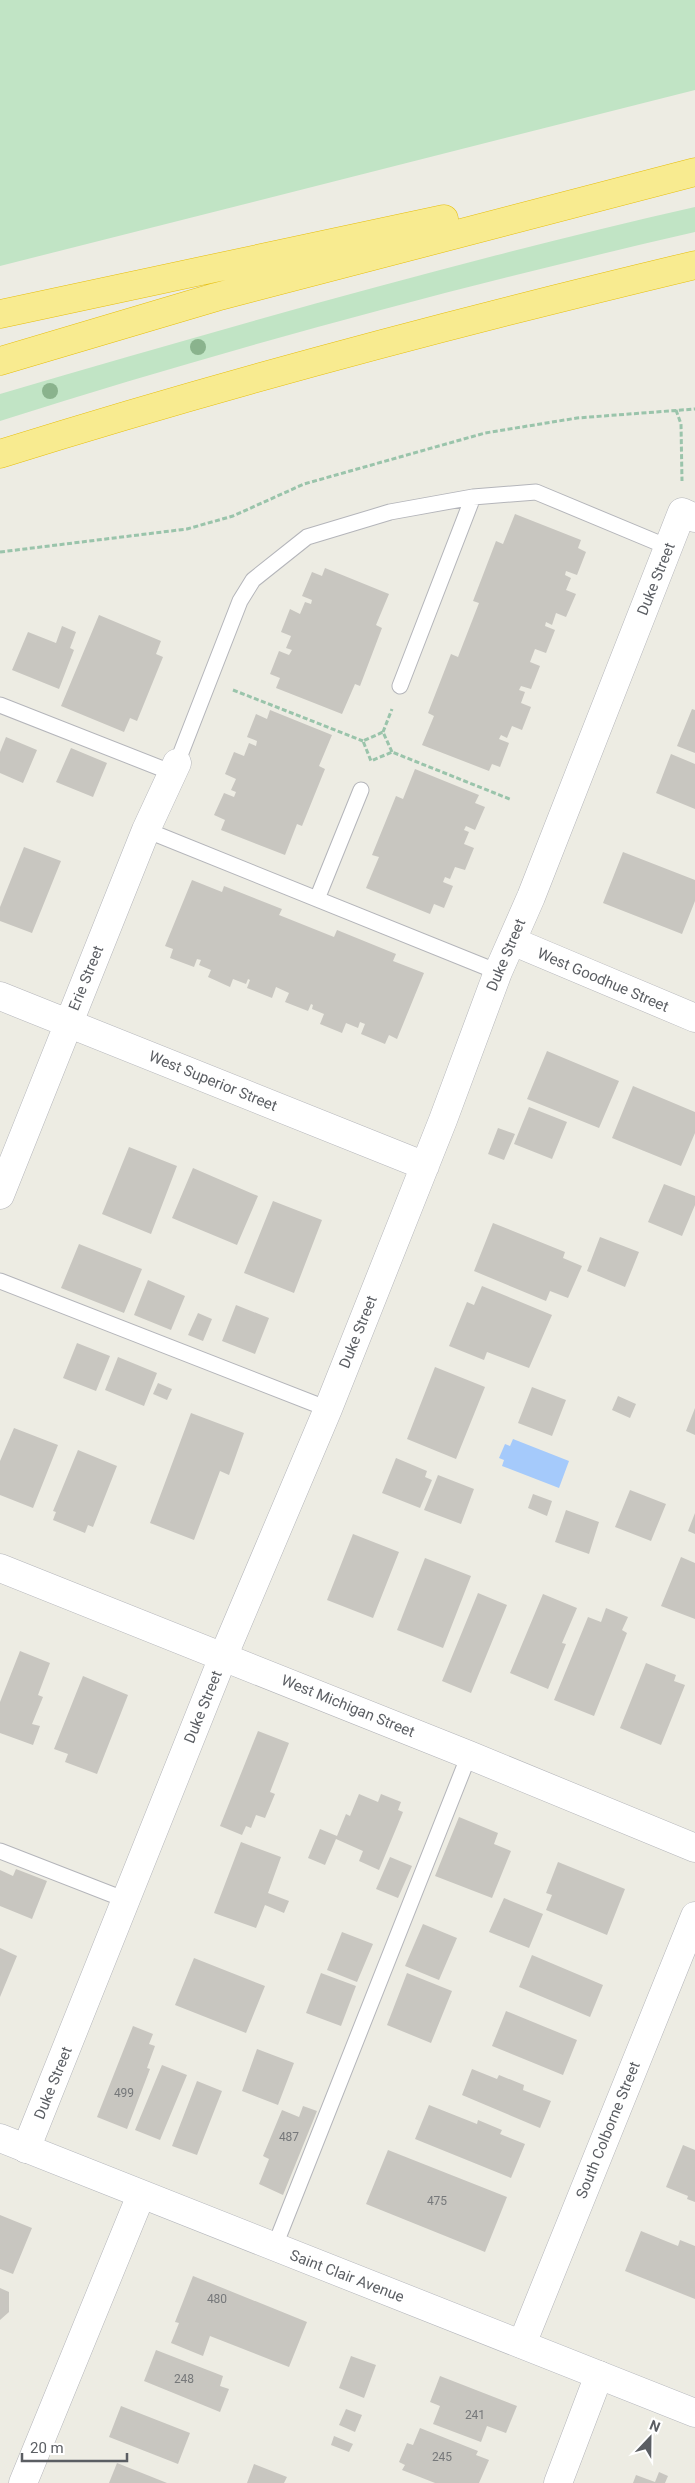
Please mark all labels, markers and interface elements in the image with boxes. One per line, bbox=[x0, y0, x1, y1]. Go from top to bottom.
street label: Duke Street bbox=[633, 540, 679, 618]
street label: Duke Street bbox=[483, 916, 529, 994]
street label: Erie Street bbox=[65, 943, 107, 1013]
street label: West Goodhue Street bbox=[535, 944, 671, 1016]
street label: West Superior Street bbox=[146, 1047, 280, 1115]
street label: Duke Street bbox=[335, 1293, 381, 1371]
street label: Duke Street bbox=[180, 1668, 226, 1746]
street label: West Michigan Street bbox=[279, 1671, 417, 1741]
street label: Duke Street bbox=[30, 2044, 76, 2122]
street label: South Colborne Street bbox=[572, 2059, 644, 2201]
house number: 499 bbox=[114, 2086, 134, 2100]
house number: 487 bbox=[279, 2130, 299, 2144]
house number: 475 bbox=[427, 2194, 447, 2208]
street label: Saint Clair Avenue bbox=[287, 2246, 407, 2306]
house number: 480 bbox=[207, 2292, 227, 2306]
house number: 248 bbox=[174, 2372, 194, 2386]
house number: 241 bbox=[465, 2408, 485, 2422]
north arrow bbox=[625, 2413, 675, 2463]
text: N bbox=[647, 2417, 662, 2435]
scale bar bbox=[22, 2430, 128, 2462]
text: 20 m bbox=[30, 2439, 64, 2457]
house number: 245 bbox=[432, 2450, 452, 2464]

